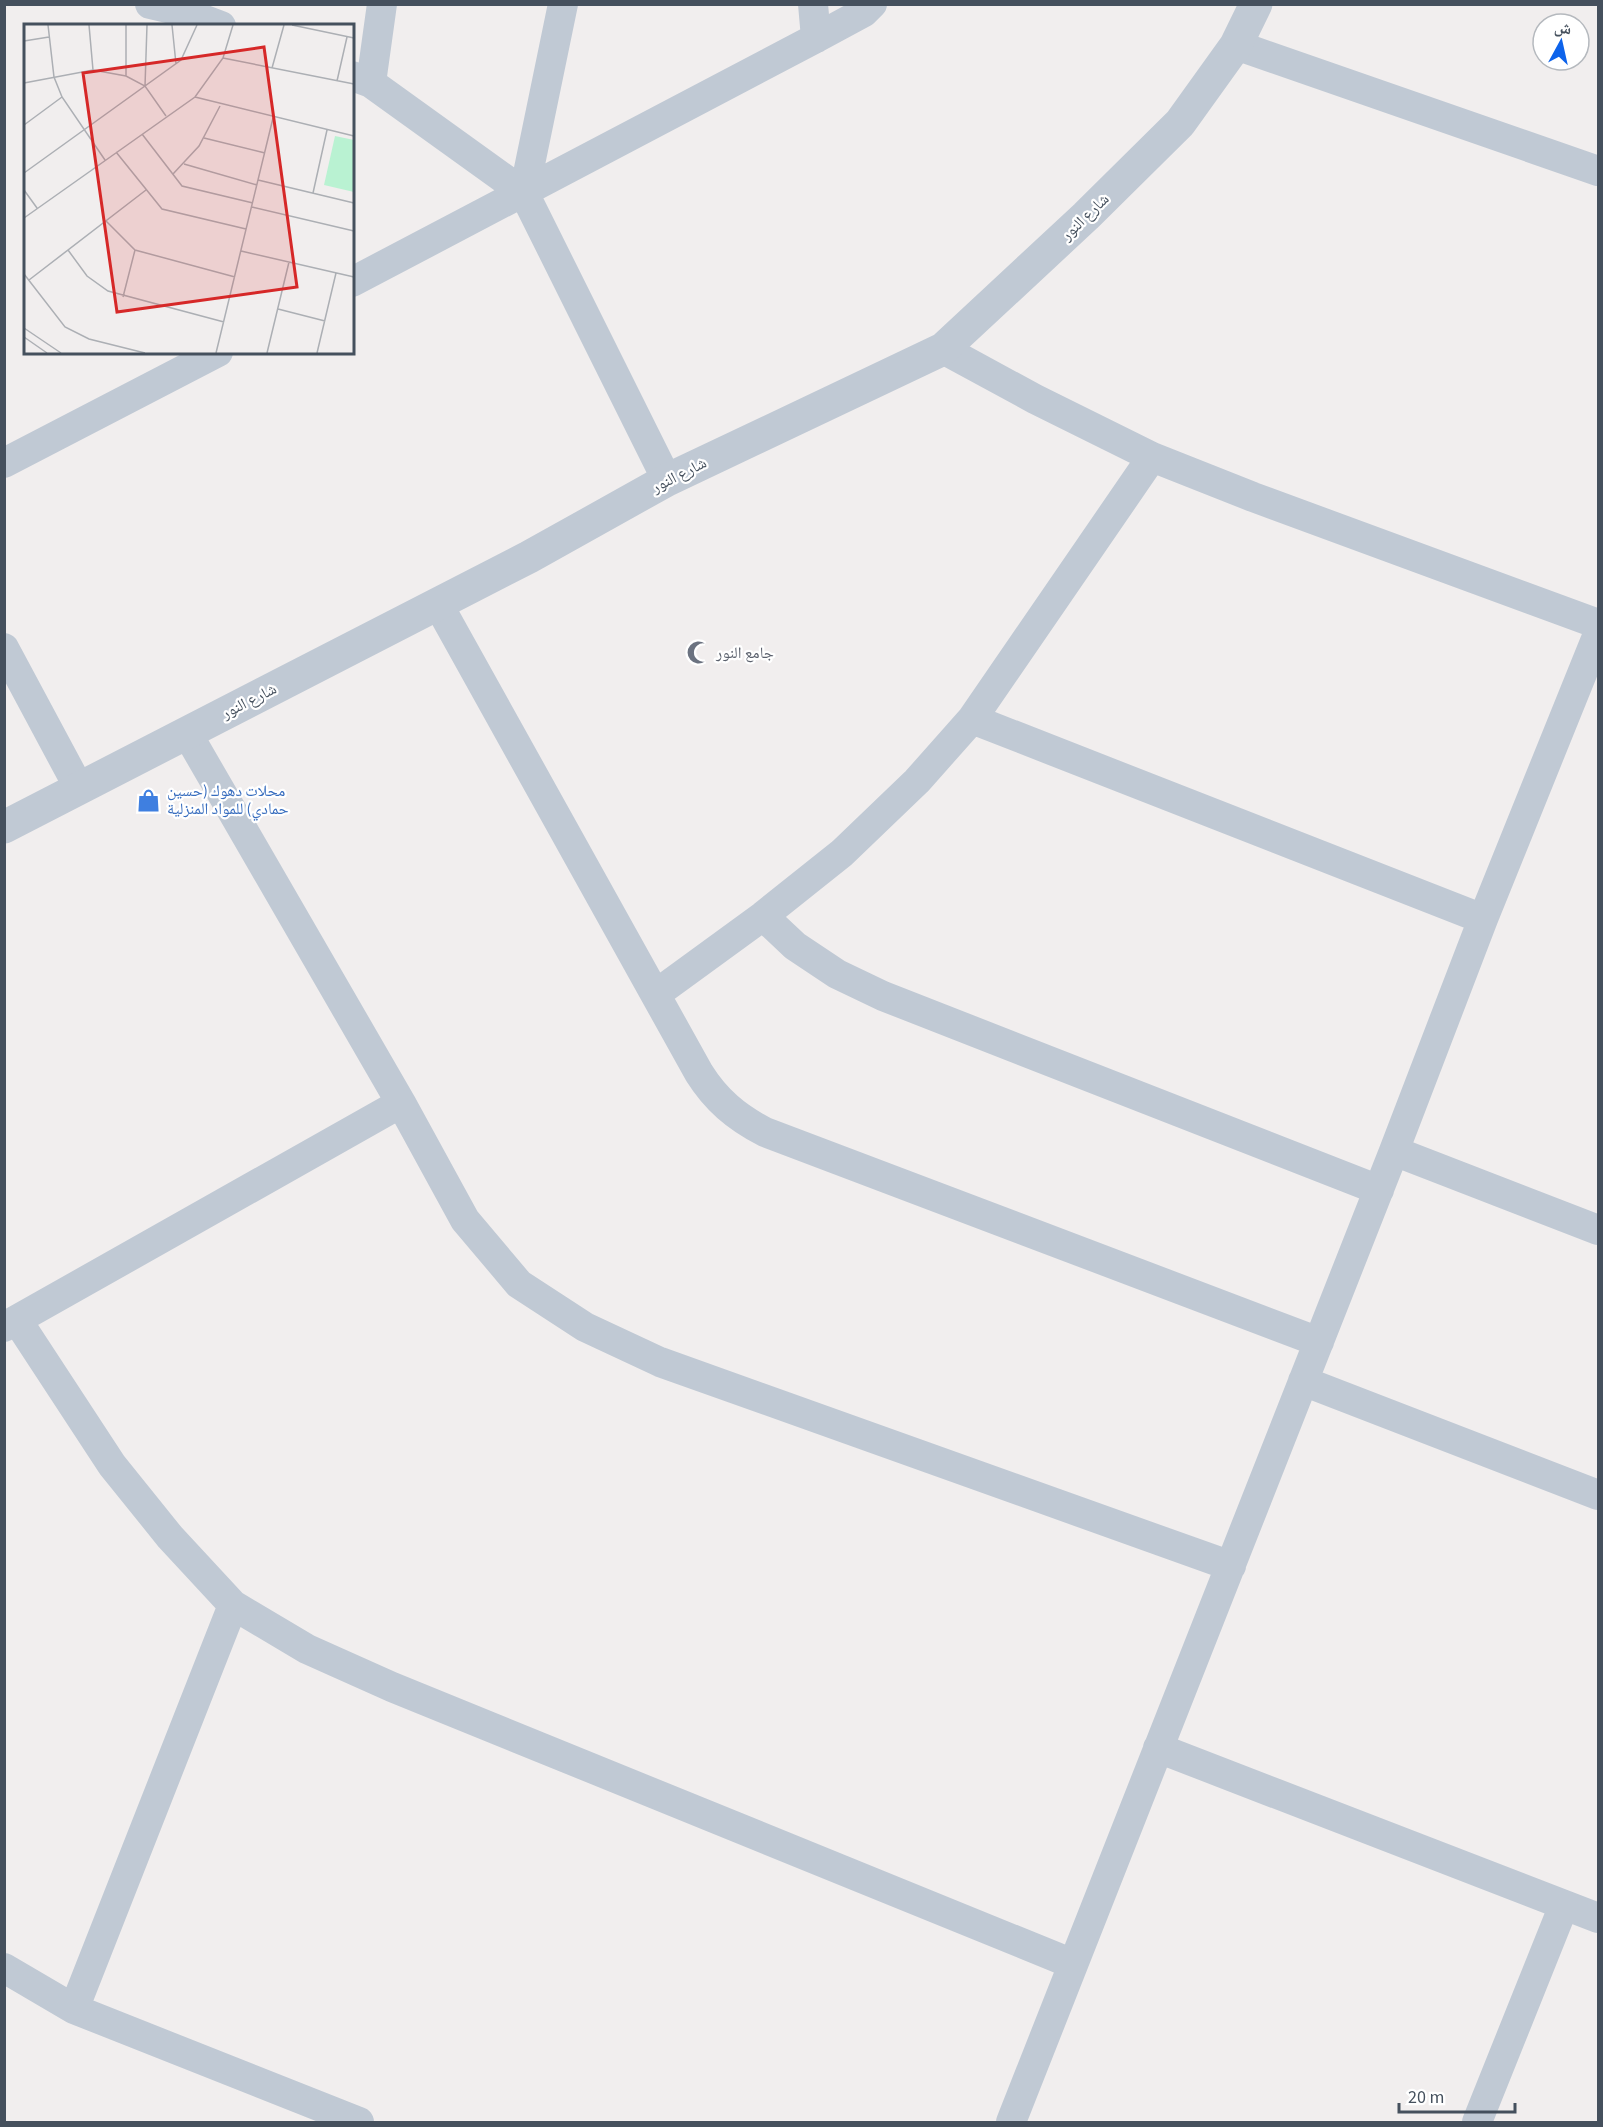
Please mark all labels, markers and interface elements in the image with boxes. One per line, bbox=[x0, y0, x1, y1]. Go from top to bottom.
north arrow bbox=[1531, 12, 1591, 72]
text: ش bbox=[1553, 16, 1573, 40]
inset map bbox=[24, 24, 354, 354]
street label: شارع النور bbox=[1055, 189, 1114, 246]
street label: شارع النور bbox=[647, 452, 710, 499]
mosque icon: جامع النور bbox=[685, 640, 711, 666]
place label: جامع النور bbox=[715, 642, 774, 664]
street label: شارع النور bbox=[217, 678, 280, 725]
place label: محلات دهوك (حسين حمادي) للمواد المنزلية bbox=[167, 780, 289, 821]
shop icon: محلات دهوك (حسين حمادي) للمواد المنزلية bbox=[136, 787, 162, 813]
scale bar bbox=[1399, 2076, 1514, 2114]
text: 20 m bbox=[1408, 2085, 1444, 2110]

